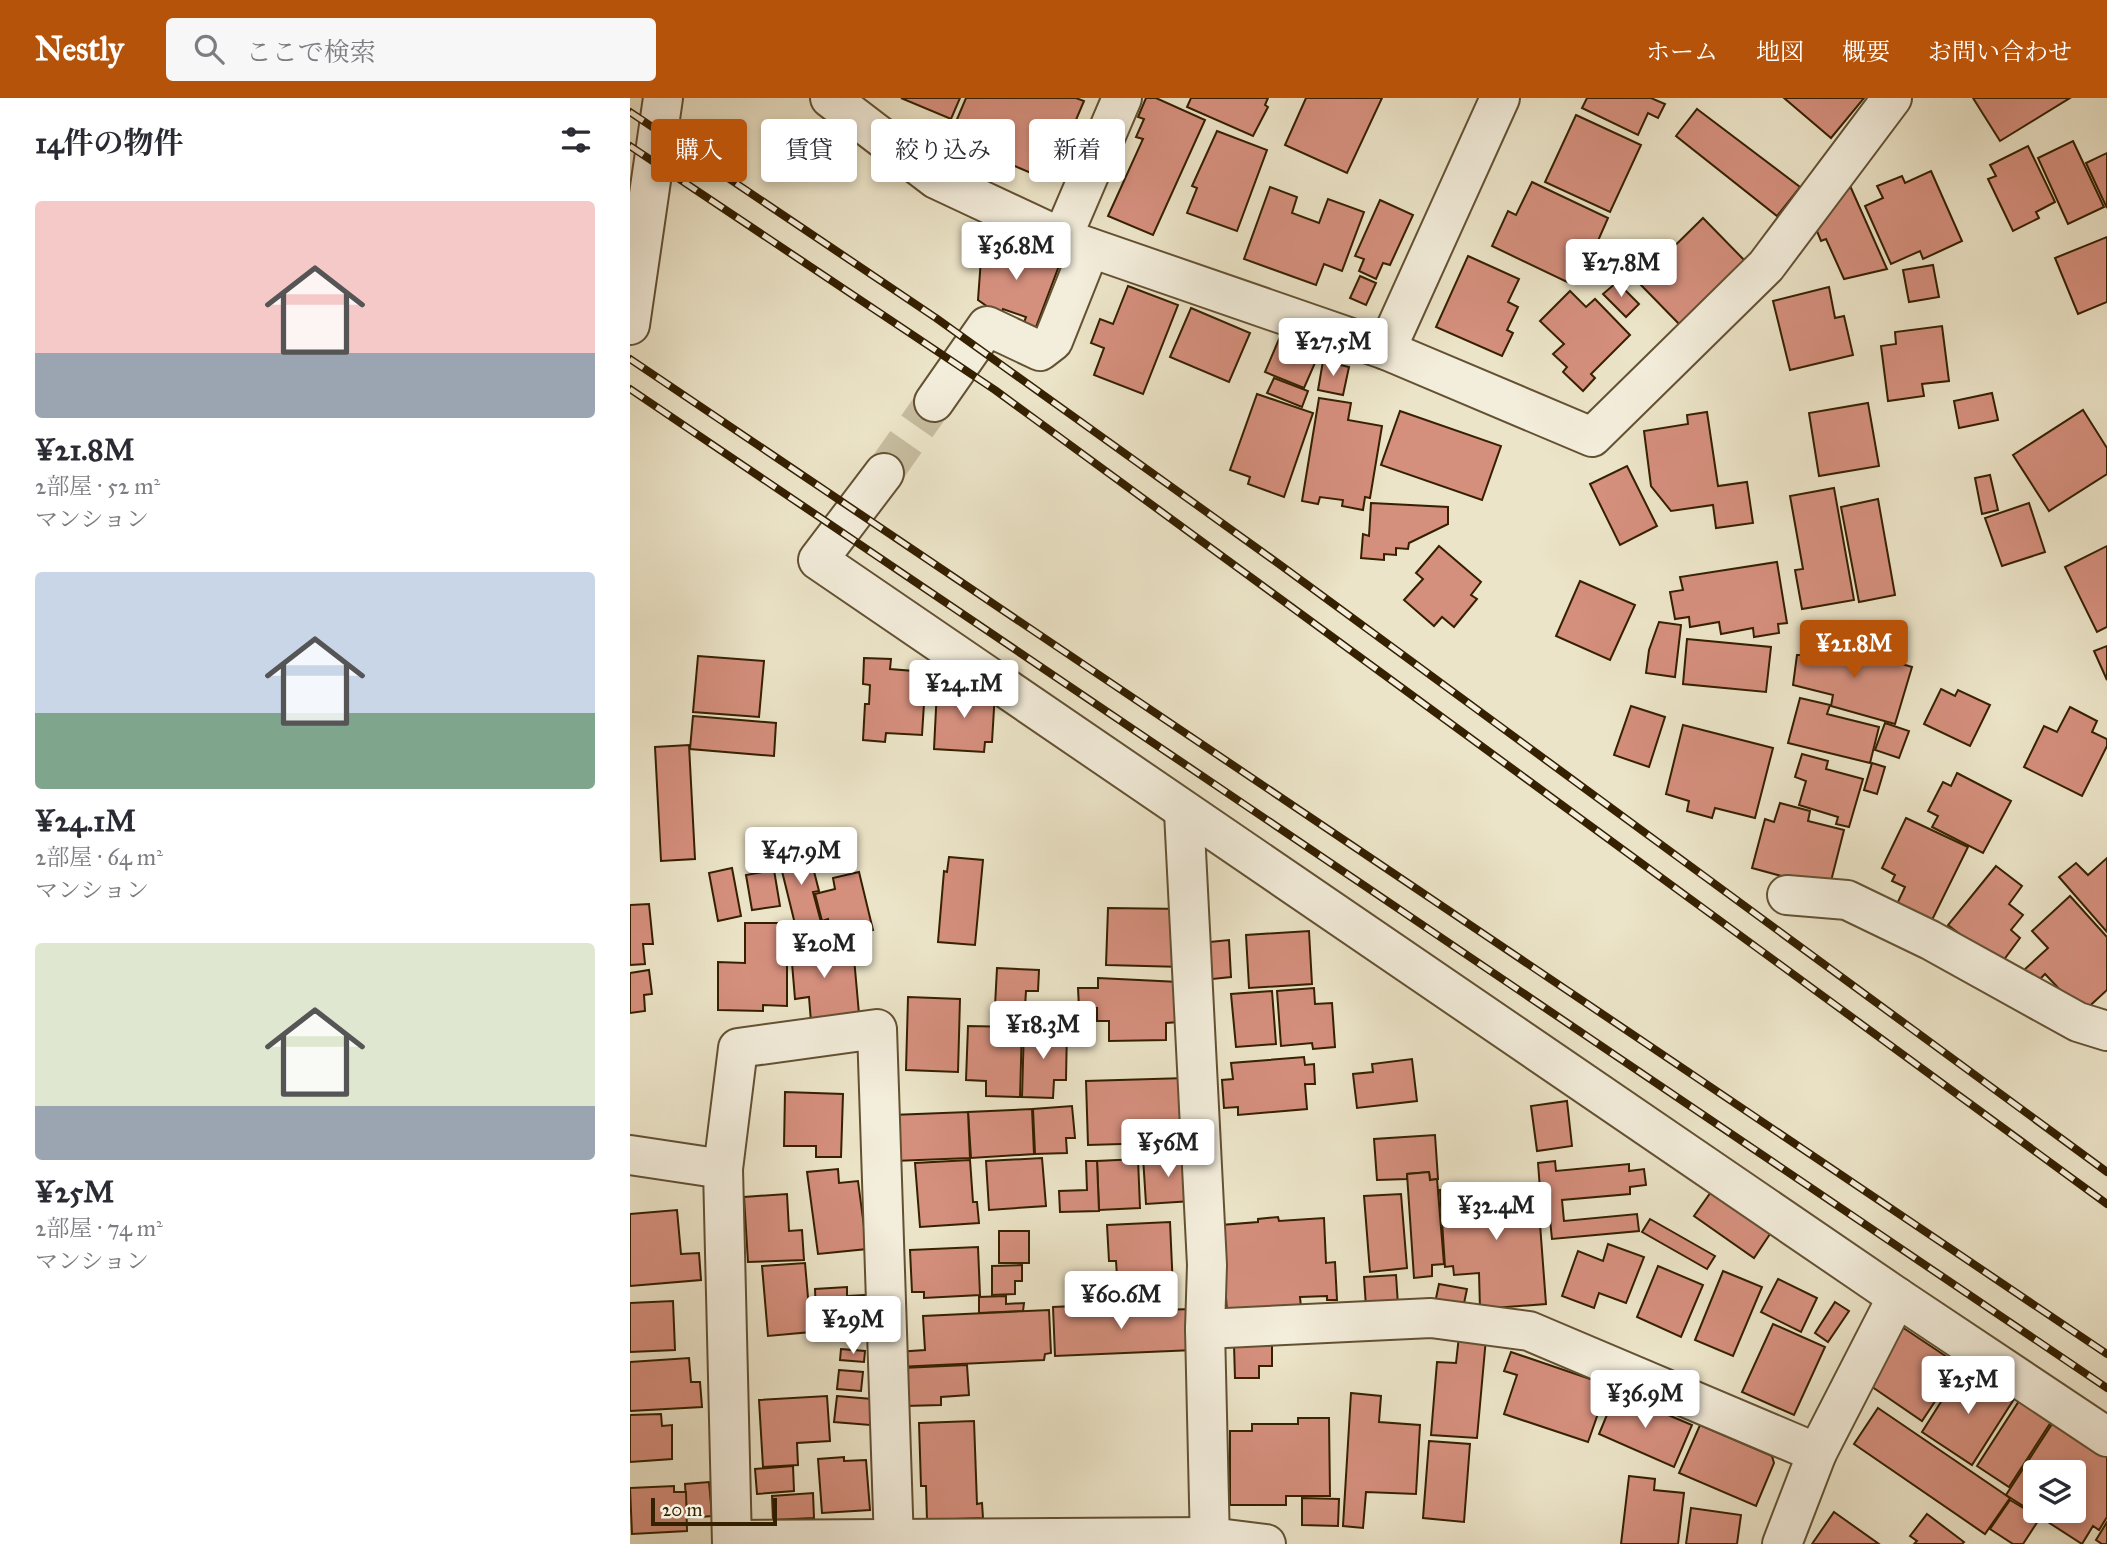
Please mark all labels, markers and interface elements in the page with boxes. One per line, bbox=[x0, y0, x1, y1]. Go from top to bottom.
search box bbox=[166, 18, 656, 81]
text: Nestly bbox=[35, 29, 124, 69]
icon: search bbox=[190, 30, 228, 68]
text: ここで検索 bbox=[246, 36, 376, 68]
text: ホーム bbox=[1646, 37, 1718, 67]
text: 地図 bbox=[1756, 37, 1804, 67]
text: 概要 bbox=[1842, 37, 1890, 67]
text: お問い合わせ bbox=[1928, 37, 2072, 67]
chip: 購入 bbox=[651, 119, 747, 182]
chip: 賃貸 bbox=[761, 119, 857, 182]
chip: 絞り込み bbox=[871, 119, 1015, 182]
chip: 新着 bbox=[1029, 119, 1125, 182]
icon: filters bbox=[557, 121, 595, 159]
text: 14件の物件 bbox=[35, 125, 184, 161]
pin: ¥36.8M bbox=[959, 222, 1073, 282]
text: ¥36.8M bbox=[978, 231, 1054, 259]
pin: ¥27.8M bbox=[1564, 240, 1678, 299]
icon: home bbox=[252, 247, 378, 373]
text: ¥27.8M bbox=[1582, 248, 1660, 276]
pin: ¥27.5M bbox=[1276, 318, 1390, 378]
text: ¥27.5M bbox=[1295, 327, 1371, 355]
text: ¥21.8M bbox=[35, 432, 134, 468]
text: 2部屋 · 52 m² bbox=[35, 472, 160, 500]
text: マンション bbox=[35, 505, 149, 533]
icon: home bbox=[252, 618, 378, 744]
pin: ¥21.8M bbox=[1797, 620, 1911, 680]
text: ¥21.8M bbox=[1816, 629, 1892, 657]
pin: ¥24.1M bbox=[907, 660, 1021, 720]
text: ¥24.1M bbox=[925, 669, 1003, 697]
text: ¥24.1M bbox=[35, 803, 136, 839]
pin: ¥47.9M bbox=[744, 828, 858, 887]
text: ¥47.9M bbox=[761, 836, 841, 864]
text: 2部屋 · 64 m² bbox=[35, 843, 163, 871]
text: マンション bbox=[35, 876, 149, 904]
pin: ¥20M bbox=[783, 920, 865, 980]
text: ¥20M bbox=[792, 929, 856, 957]
icon: home bbox=[252, 989, 378, 1115]
pin: ¥18.3M bbox=[986, 1002, 1100, 1061]
text: ¥18.3M bbox=[1006, 1010, 1080, 1038]
pin: ¥56M bbox=[1127, 1119, 1209, 1179]
text: ¥56M bbox=[1137, 1128, 1199, 1156]
text: ¥25M bbox=[35, 1174, 114, 1210]
pin: ¥32.4M bbox=[1439, 1182, 1553, 1242]
text: ¥32.4M bbox=[1457, 1191, 1535, 1219]
text: 2部屋 · 74 m² bbox=[35, 1214, 163, 1242]
text: マンション bbox=[35, 1247, 149, 1275]
pin: ¥60.6M bbox=[1064, 1272, 1178, 1331]
text: ¥60.6M bbox=[1081, 1280, 1161, 1308]
pin: ¥29M bbox=[812, 1296, 894, 1356]
text: ¥29M bbox=[822, 1305, 884, 1333]
pin: ¥25M bbox=[1927, 1356, 2009, 1416]
text: ¥25M bbox=[1938, 1365, 1998, 1393]
pin: ¥36.9M bbox=[1588, 1370, 1702, 1430]
text: ¥36.9M bbox=[1607, 1379, 1683, 1407]
map controls bbox=[2023, 1460, 2086, 1523]
button: layers bbox=[2023, 1460, 2086, 1523]
scale bar bbox=[651, 1495, 777, 1527]
text: 20 m bbox=[662, 1498, 703, 1521]

